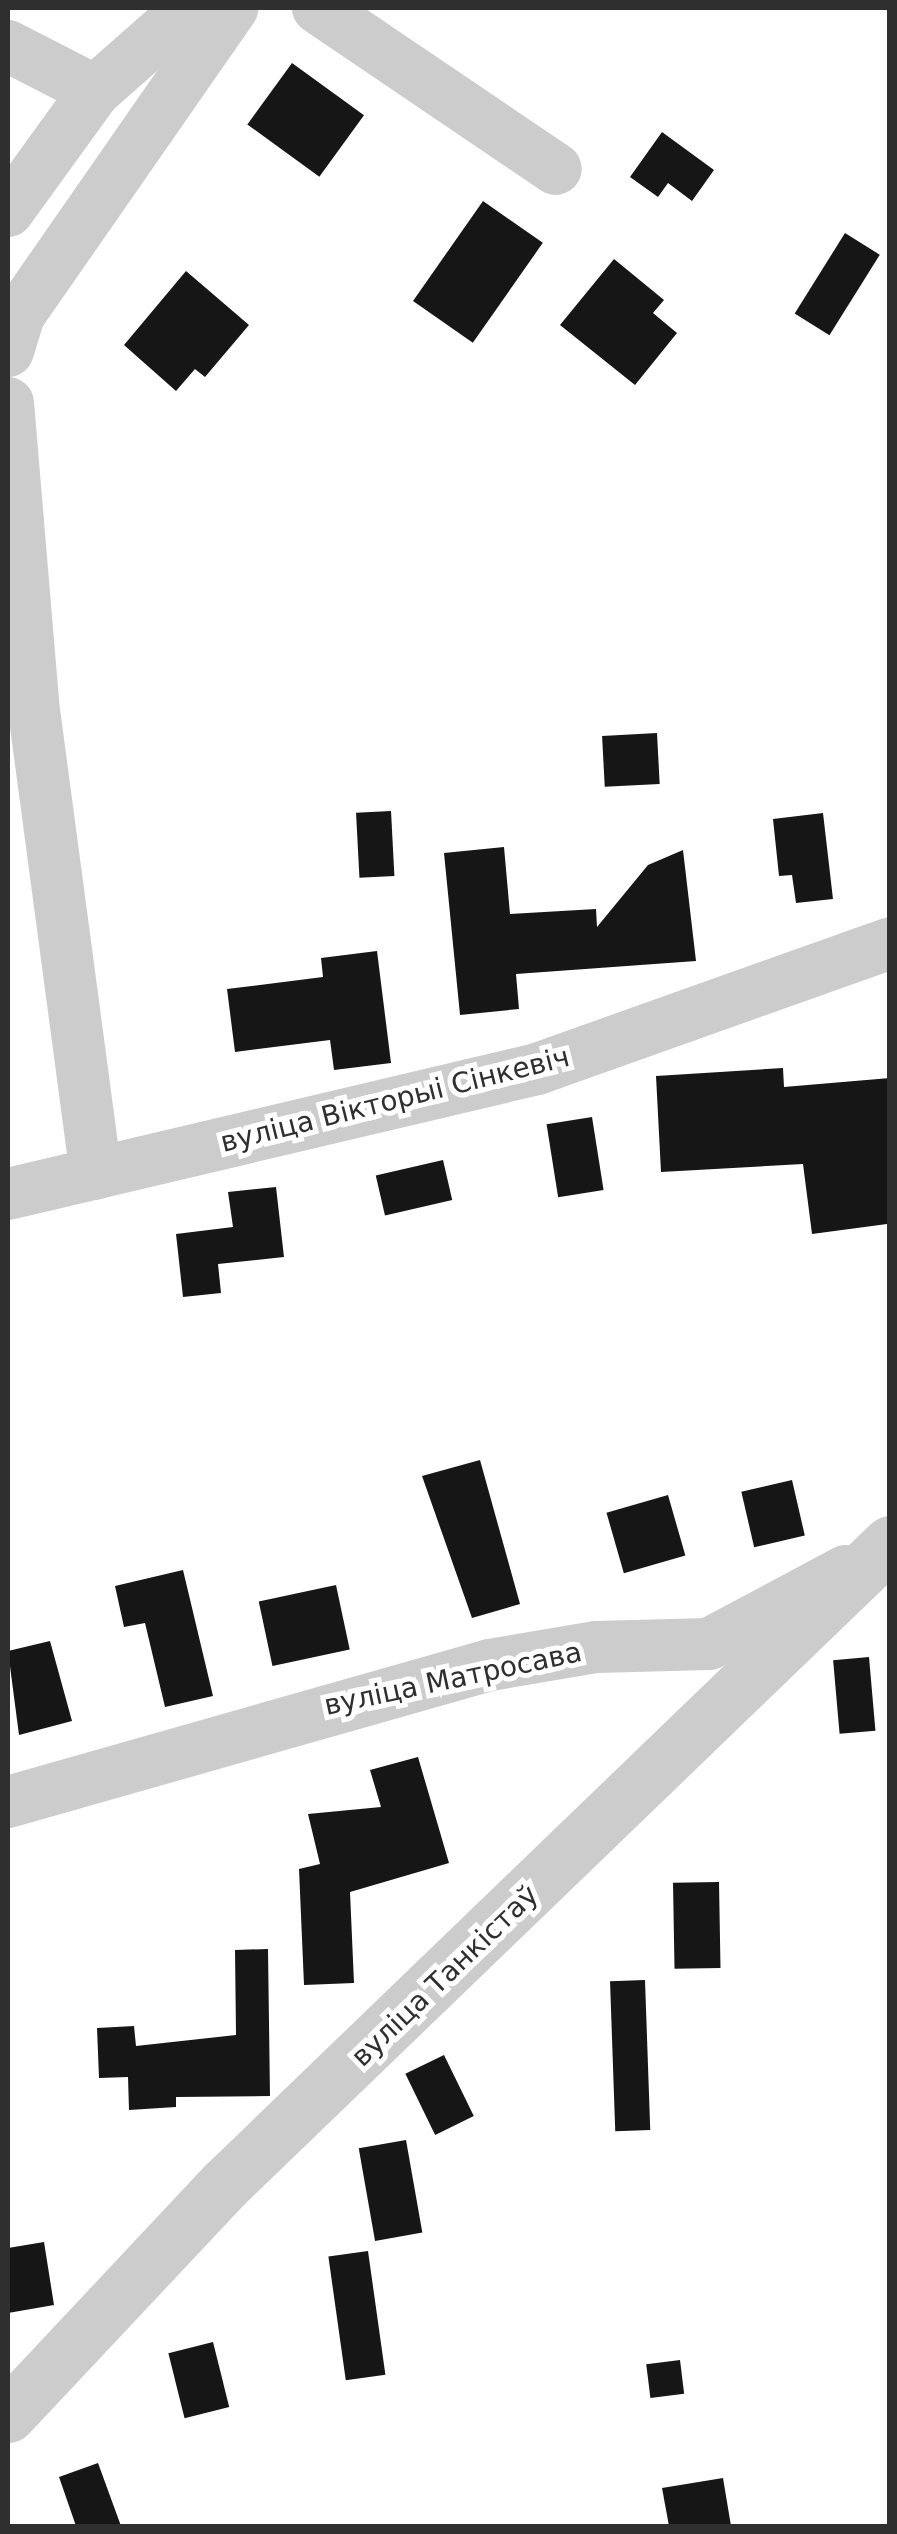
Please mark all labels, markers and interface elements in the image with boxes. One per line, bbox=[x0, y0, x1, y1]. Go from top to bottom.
street label: вуліца Вікторыі Сінкевіч bbox=[217, 1040, 573, 1160]
street label: вуліца Матросава bbox=[321, 1635, 585, 1723]
street label: вуліца Танкістаў bbox=[345, 1878, 545, 2074]

